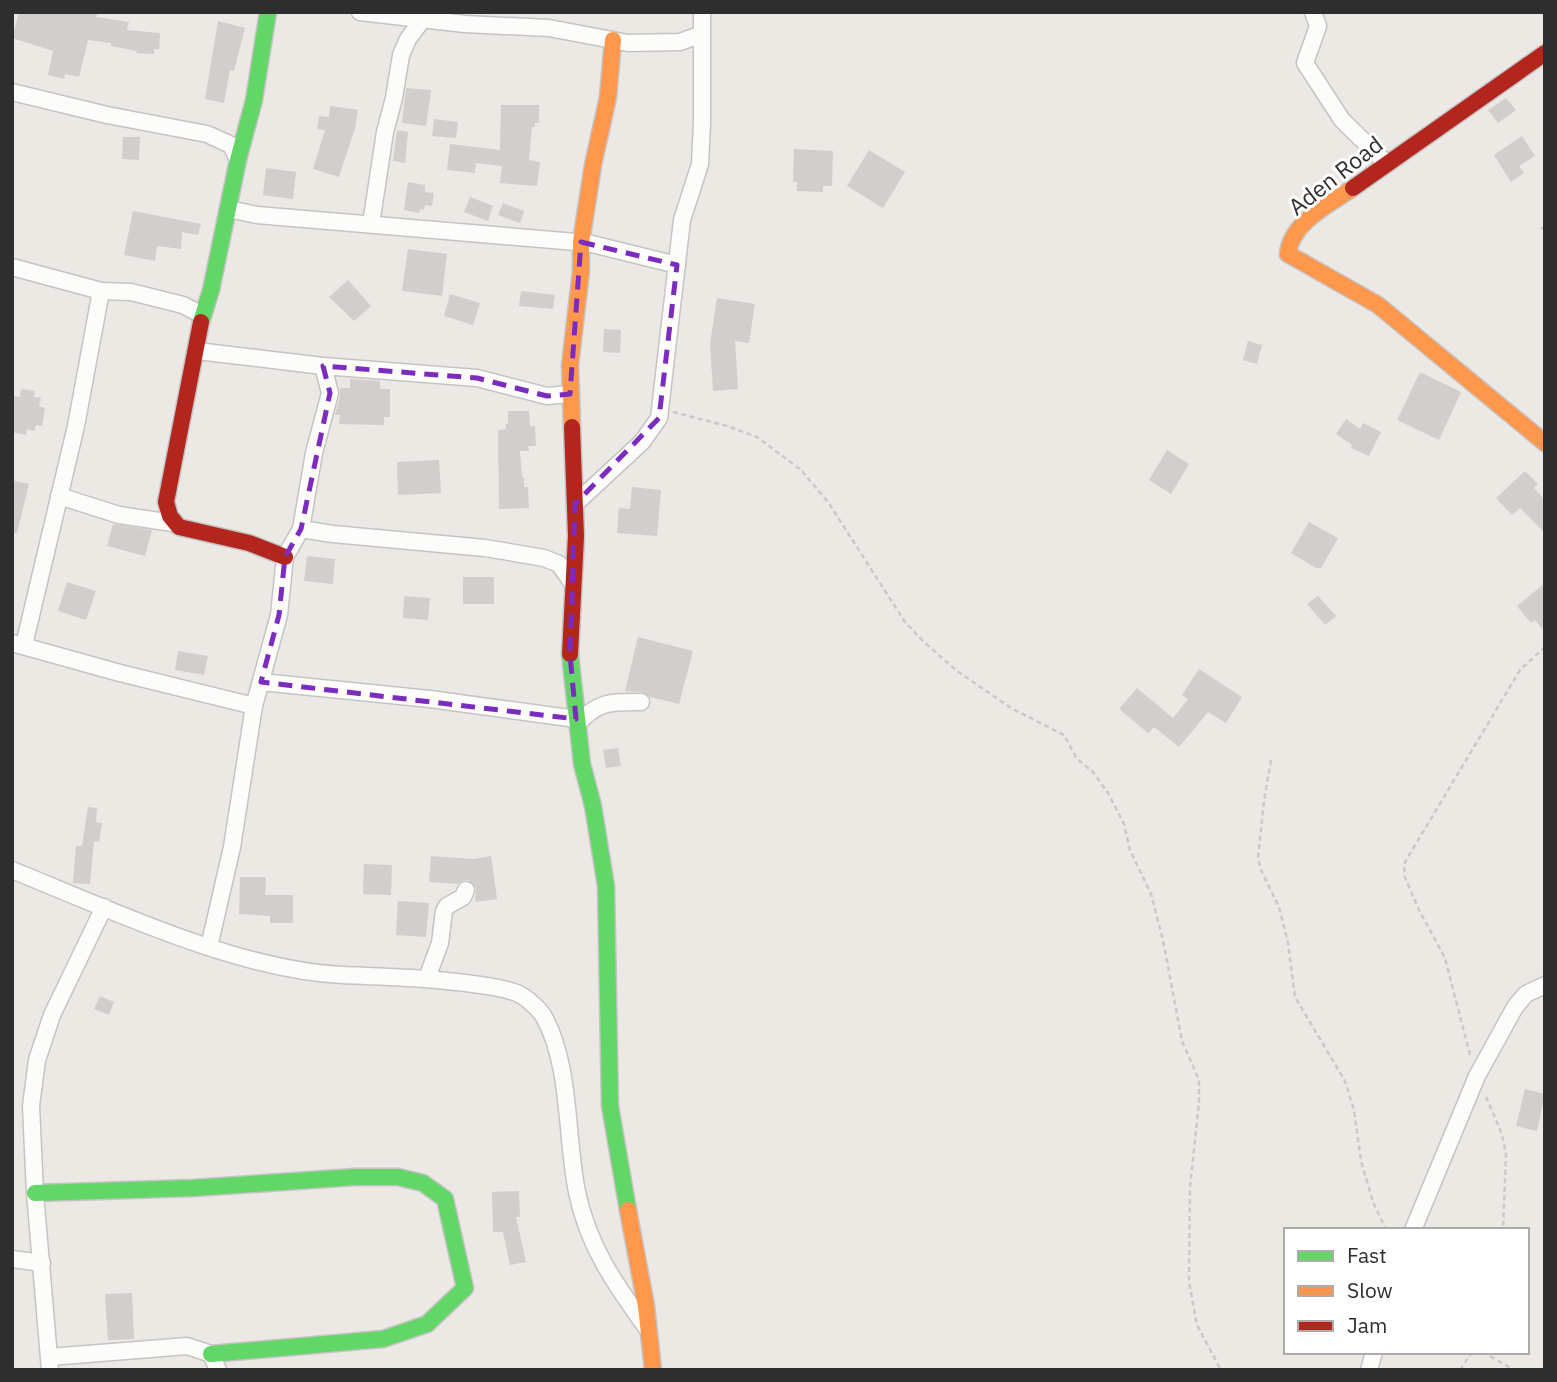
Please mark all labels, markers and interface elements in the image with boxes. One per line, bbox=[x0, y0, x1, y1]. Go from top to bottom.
street label: Aden Road bbox=[1282, 129, 1388, 221]
legend bbox=[1284, 1228, 1529, 1354]
text: Fast bbox=[1347, 1241, 1387, 1269]
text: Slow bbox=[1347, 1276, 1393, 1304]
text: Jam bbox=[1347, 1311, 1387, 1339]

